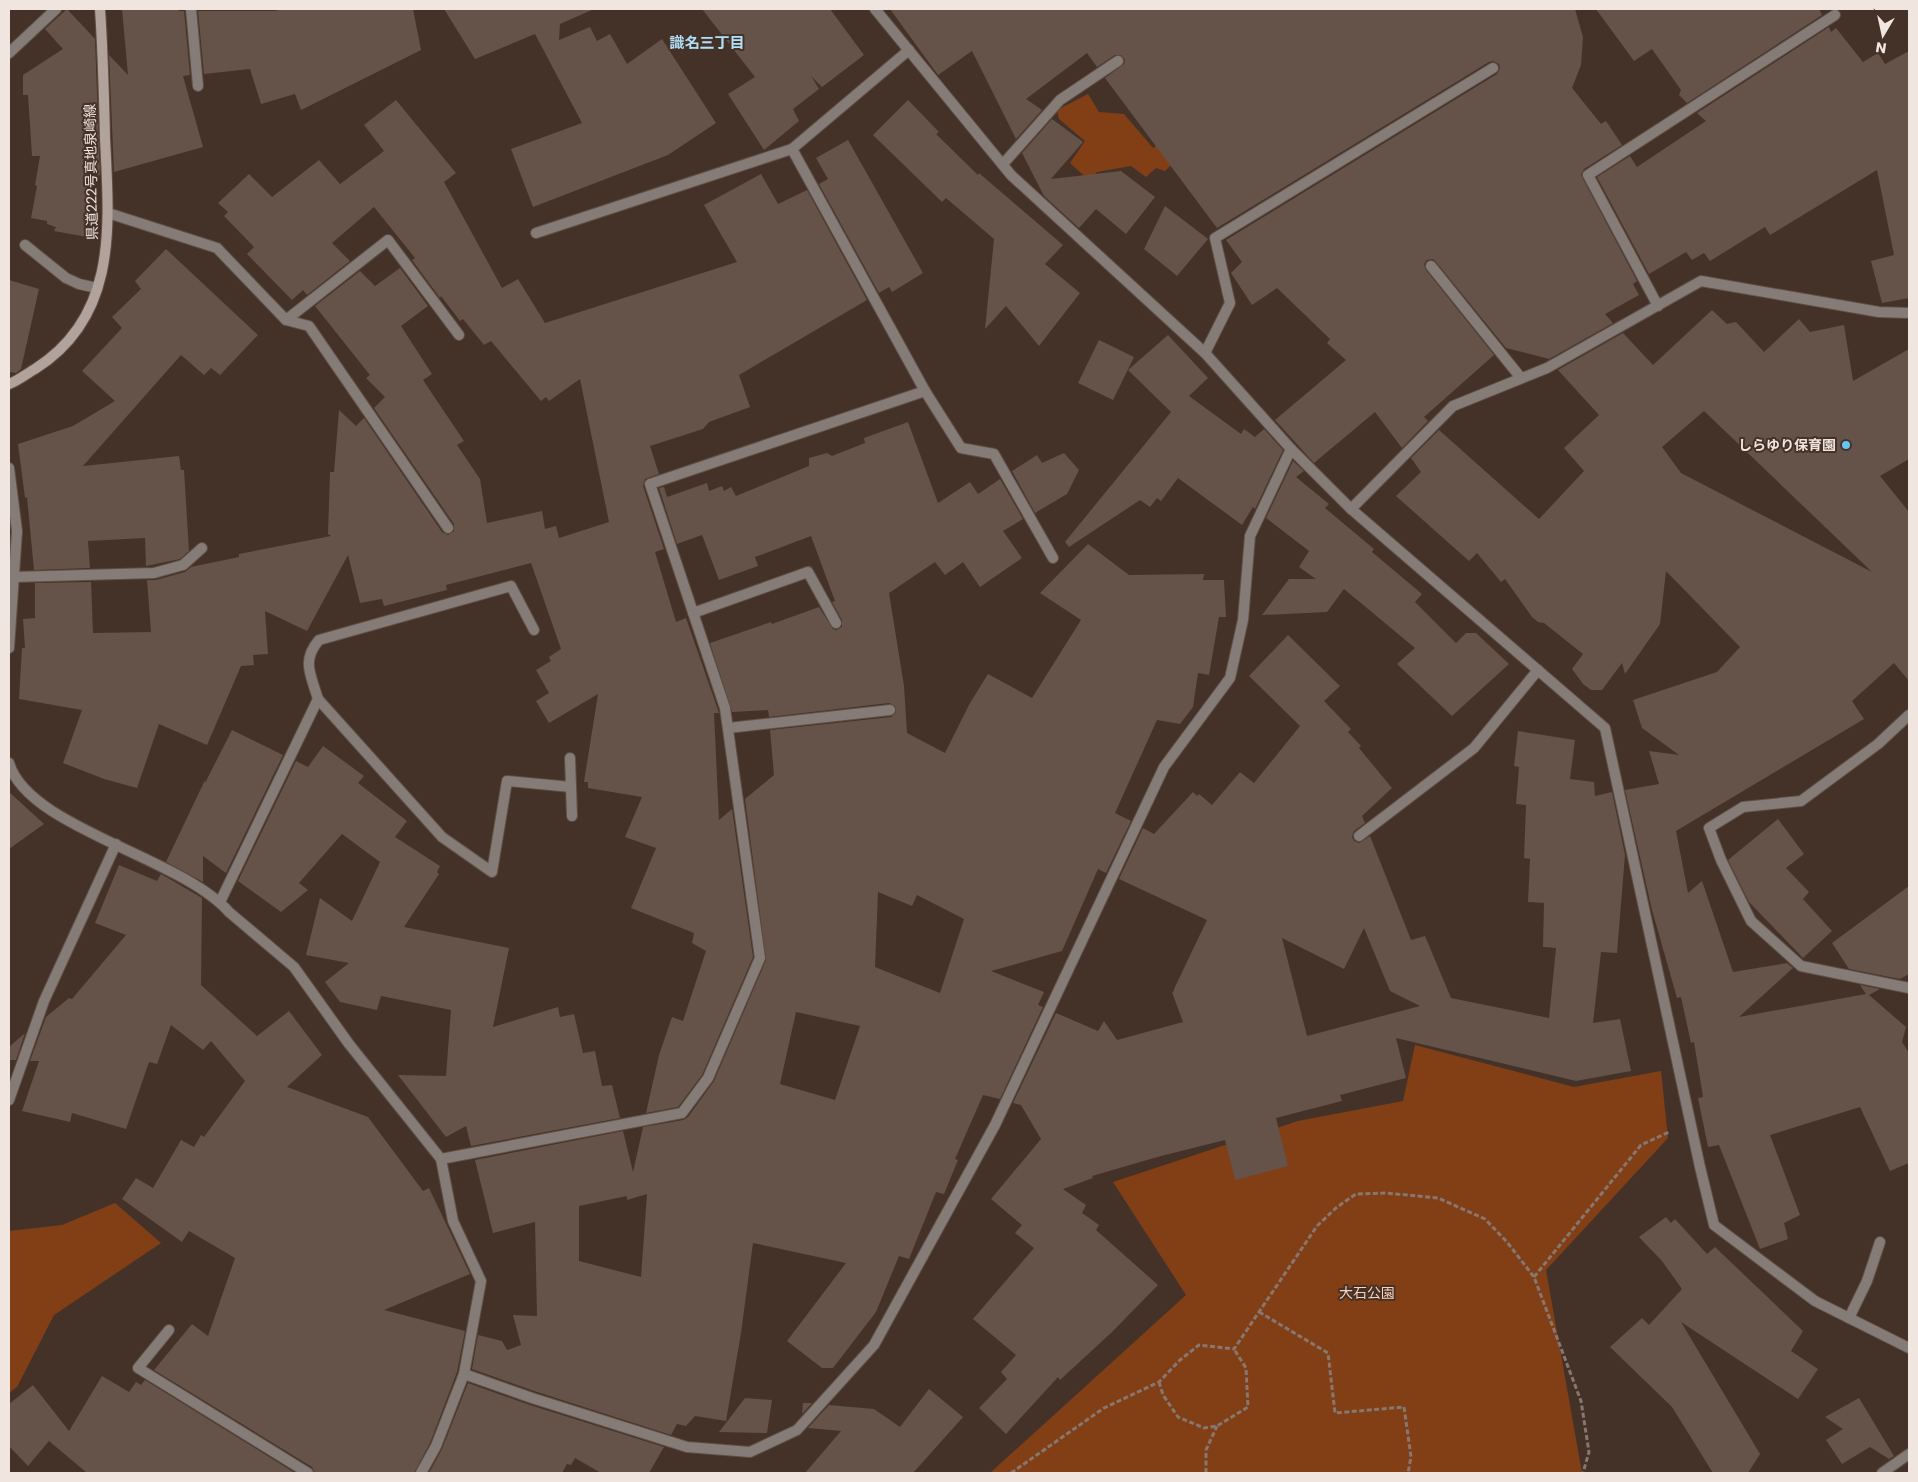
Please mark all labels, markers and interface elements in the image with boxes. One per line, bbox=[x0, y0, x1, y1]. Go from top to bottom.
north arrow bbox=[1858, 10, 1908, 60]
district label: 識名三丁目 bbox=[669, 32, 745, 53]
text: N bbox=[1874, 37, 1888, 59]
street label: 県道222号真地泉崎線 bbox=[80, 104, 102, 240]
place label: しらゆり保育園 bbox=[1738, 435, 1836, 455]
marker: しらゆり保育園 bbox=[1840, 439, 1852, 451]
park label: 大石公園 bbox=[1339, 1283, 1395, 1303]

